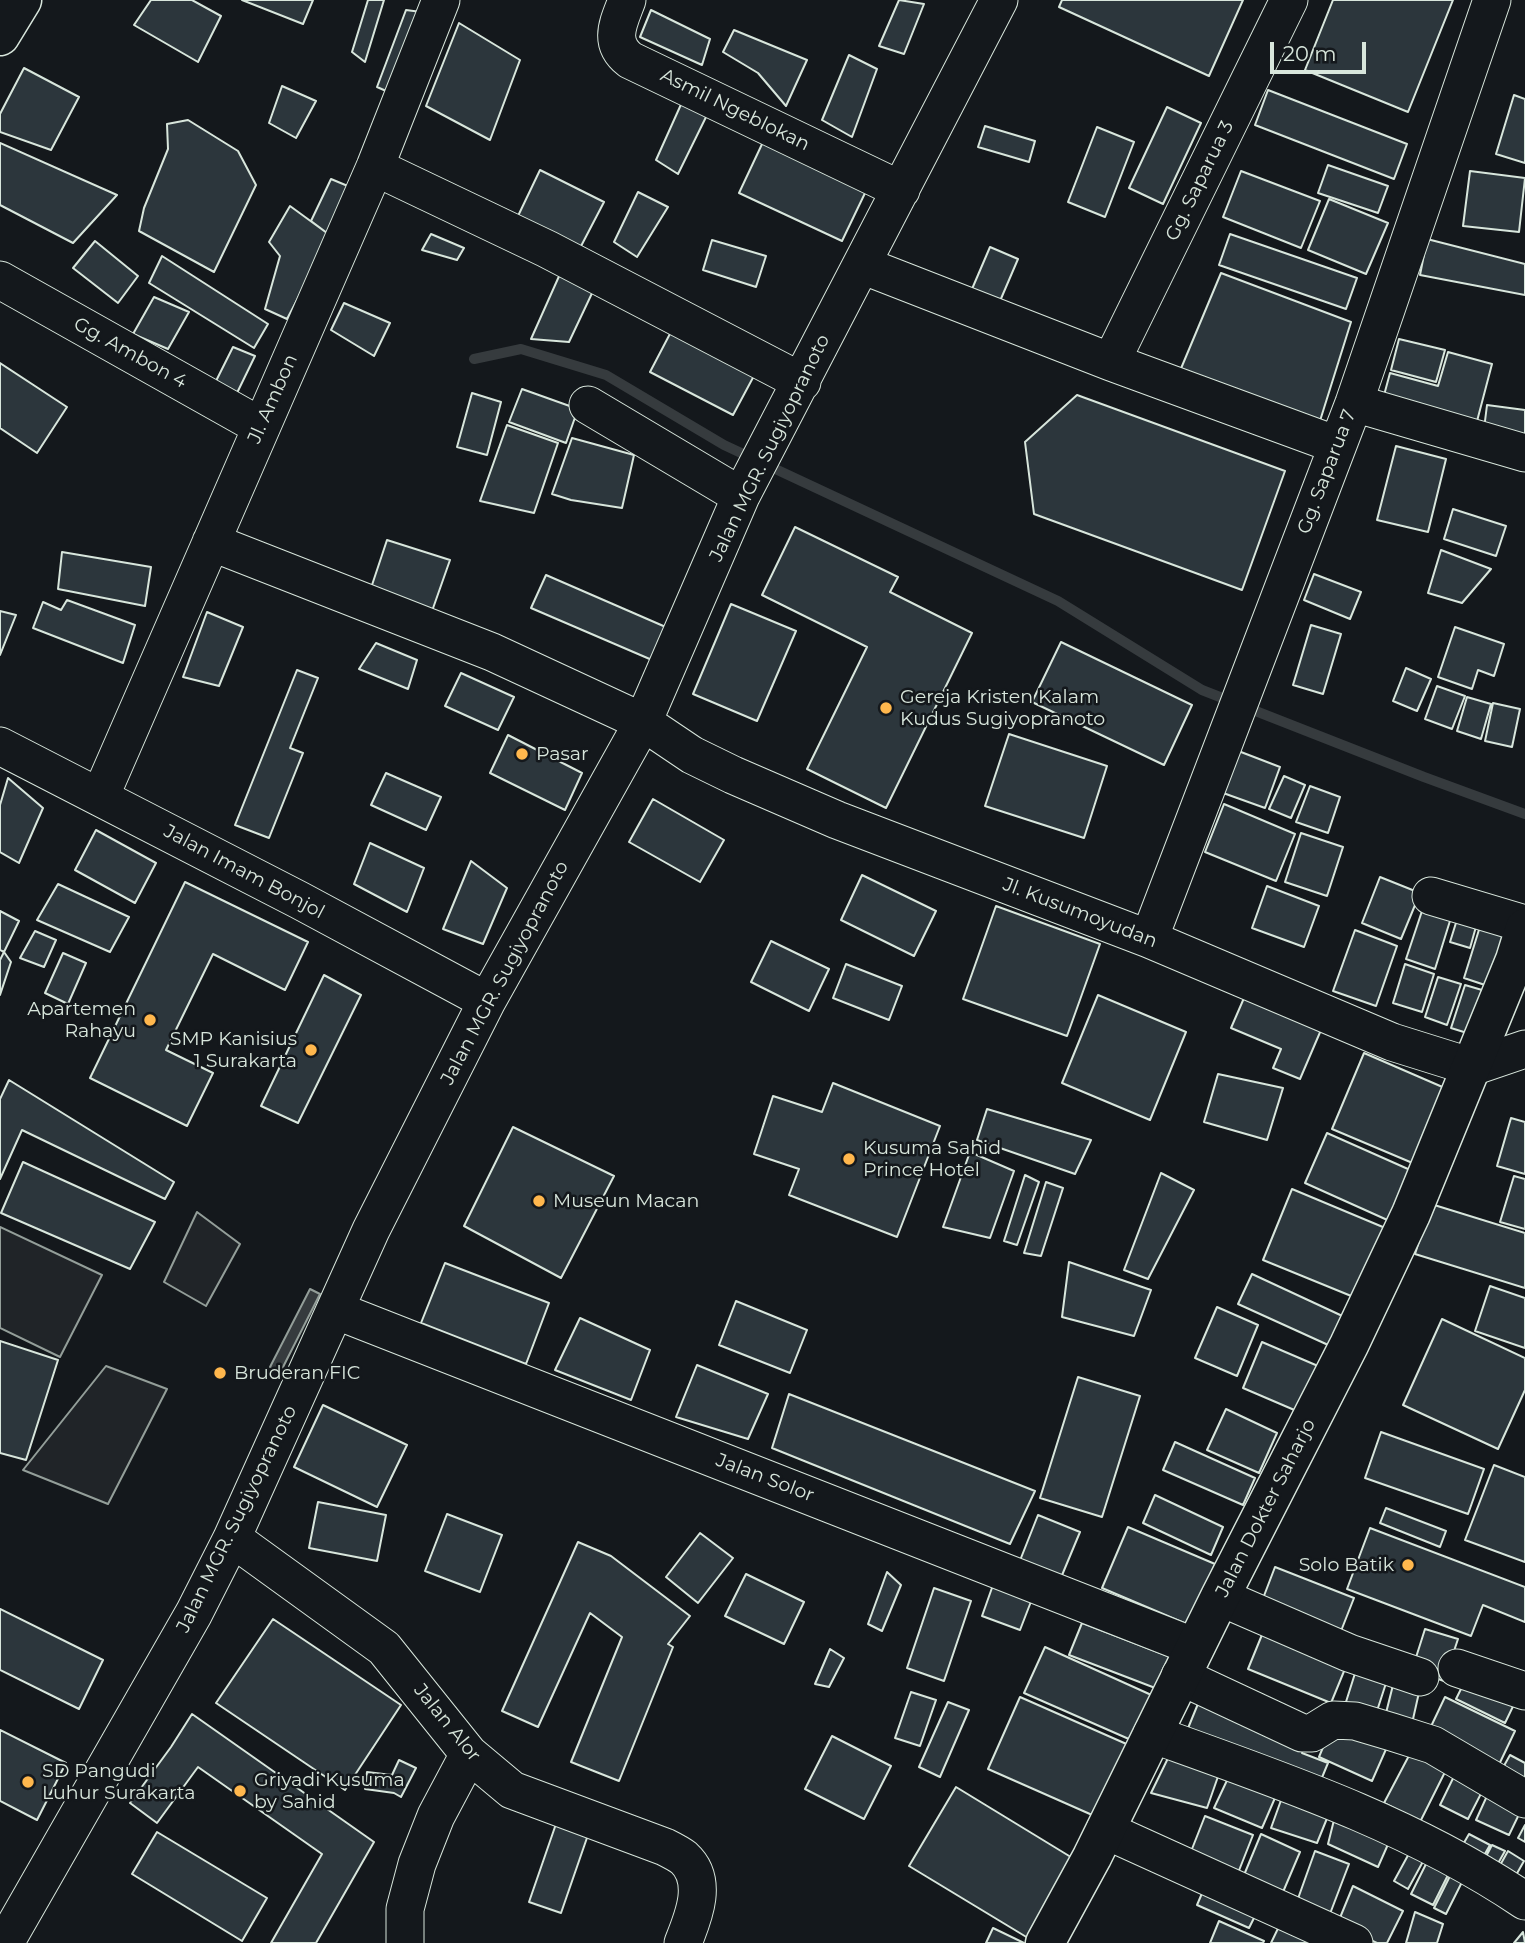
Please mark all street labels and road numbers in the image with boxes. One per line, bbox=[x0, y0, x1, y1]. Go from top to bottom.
street label: Asmil Ngeblokan bbox=[657, 64, 813, 156]
street label: Gg. Saparua 3 bbox=[1161, 117, 1239, 245]
street label: Gg. Ambon 4 bbox=[70, 313, 190, 393]
street label: Jalan MGR. Sugiyopranoto bbox=[705, 331, 835, 565]
street label: Jl. Ambon bbox=[243, 351, 303, 447]
street label: Gg. Saparua 7 bbox=[1293, 407, 1361, 537]
street label: Jalan Imam Bonjol bbox=[160, 820, 328, 924]
street label: Jalan MGR. Sugiyopranoto bbox=[436, 857, 574, 1089]
street label: Jl. Kusumoyudan bbox=[1000, 873, 1160, 953]
street label: Jalan MGR. Sugiyopranoto bbox=[172, 1402, 302, 1636]
street label: Jalan Dokter Saharjo bbox=[1211, 1415, 1321, 1601]
street label: Jalan Solor bbox=[713, 1449, 817, 1507]
street label: Jalan Alor bbox=[409, 1680, 485, 1766]

